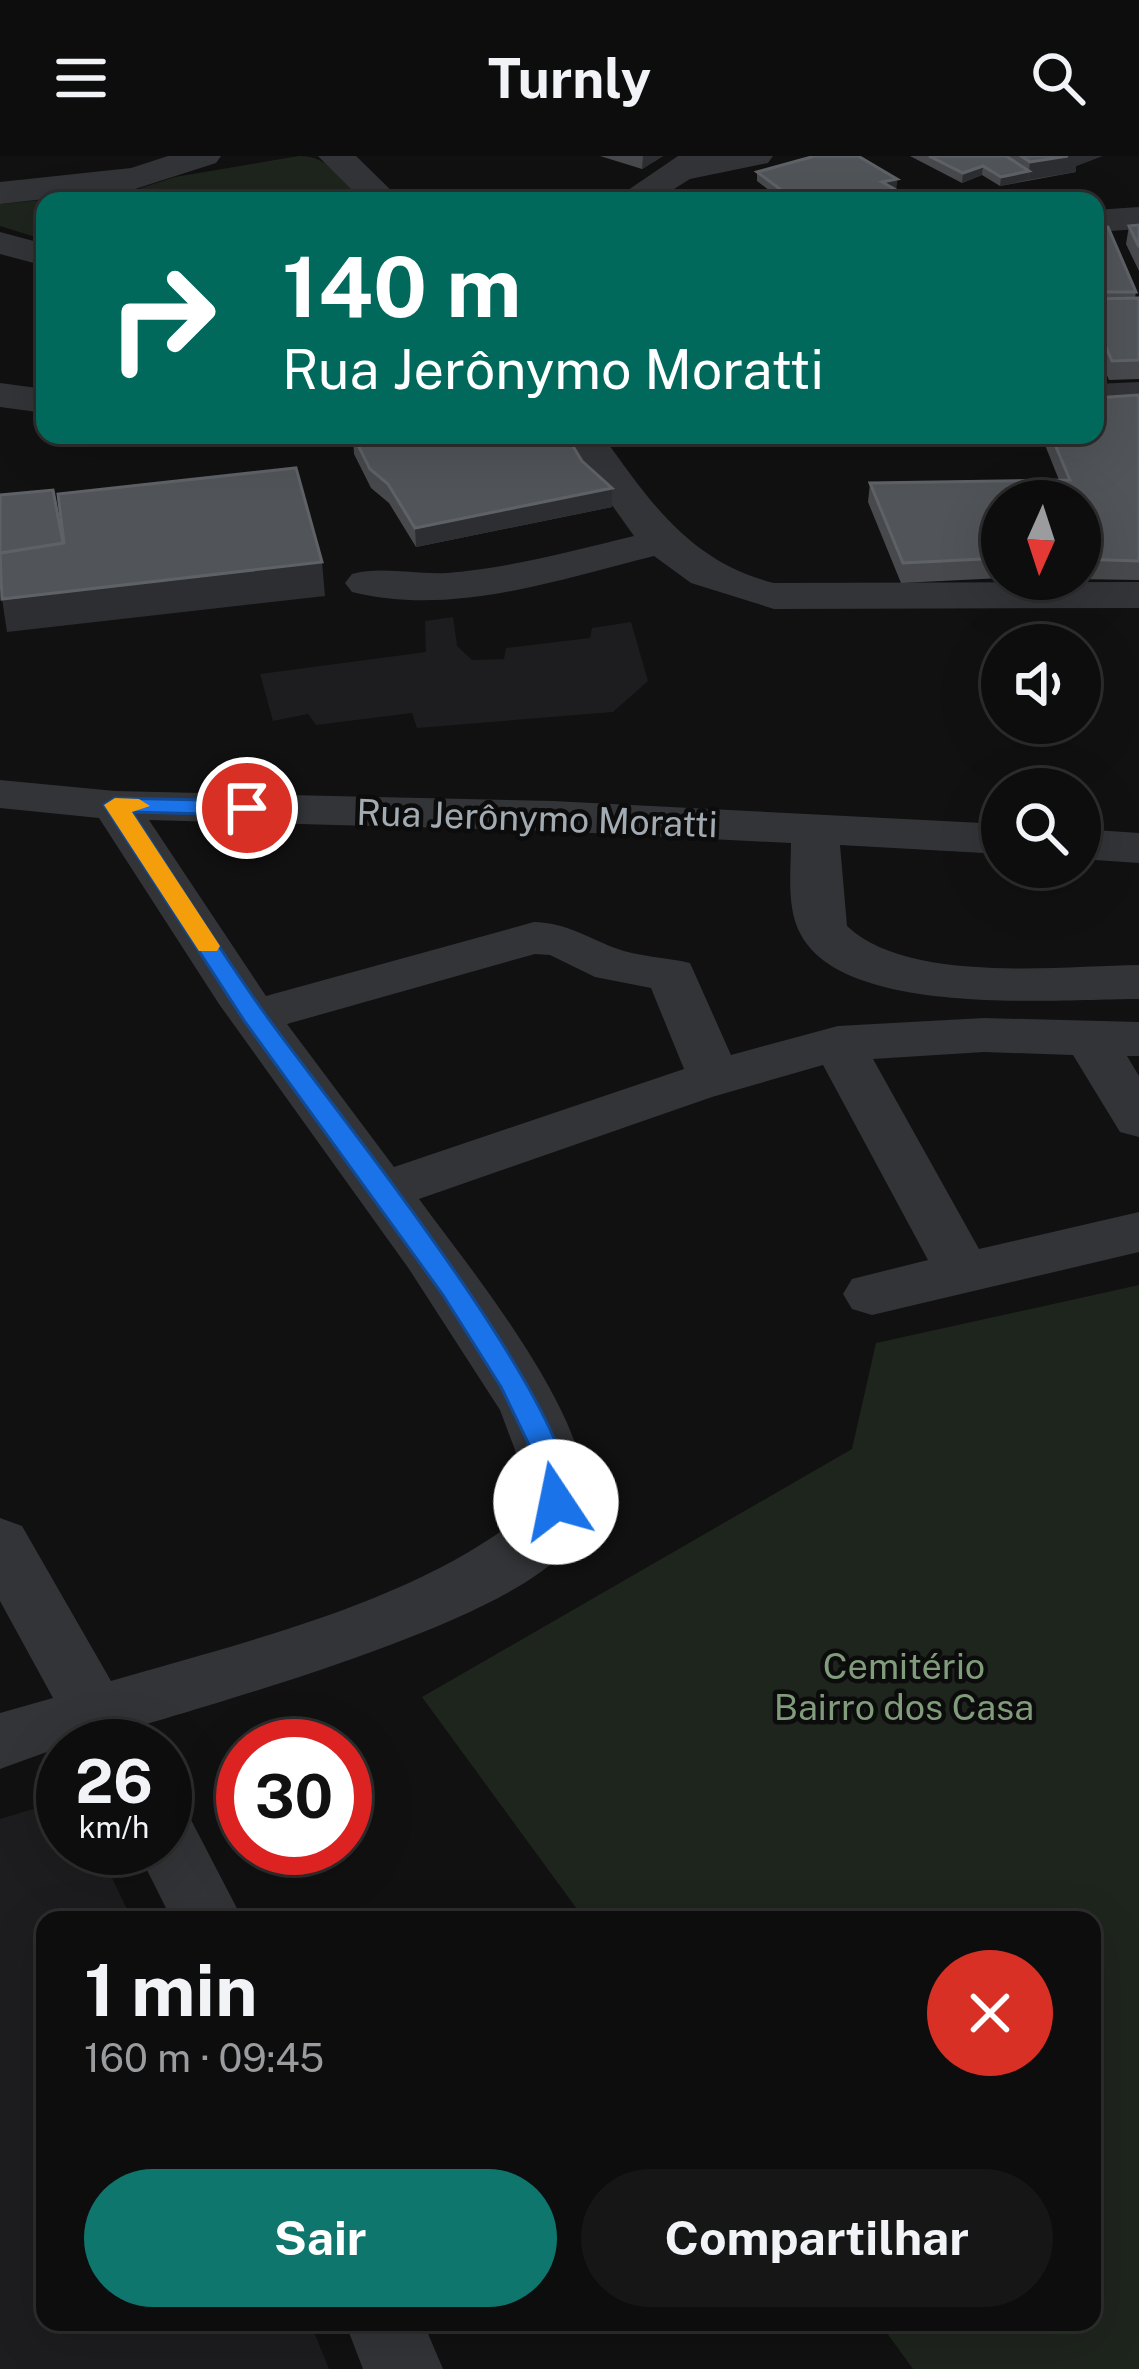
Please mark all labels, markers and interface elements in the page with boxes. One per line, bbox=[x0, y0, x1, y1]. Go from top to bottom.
icon: menu bbox=[48, 45, 114, 111]
icon: search bbox=[1025, 45, 1091, 111]
text: Turnly bbox=[488, 47, 651, 110]
text: 140 m bbox=[282, 237, 521, 336]
icon: right bbox=[84, 240, 240, 396]
text: Rua Jerônymo Moratti bbox=[282, 338, 824, 401]
north arrow bbox=[981, 480, 1101, 600]
map controls bbox=[981, 480, 1101, 888]
button: sound bbox=[981, 624, 1101, 744]
pin bbox=[196, 757, 298, 859]
button: search bbox=[981, 768, 1101, 888]
icon: arrive bbox=[214, 775, 280, 841]
street label: Rua Jerônymo Moratti bbox=[356, 791, 718, 845]
position arrow bbox=[493, 1439, 619, 1565]
park label: Cemitério Bairro dos Casa bbox=[774, 1645, 1034, 1728]
speed limit sign: 30 bbox=[216, 1719, 372, 1875]
text: 26 bbox=[75, 1746, 153, 1817]
text: km/h bbox=[79, 1809, 149, 1845]
text: 1 min bbox=[84, 1948, 258, 2032]
button: close bbox=[927, 1950, 1053, 2076]
text: 160 m · 09:45 bbox=[84, 2035, 324, 2081]
button: Sair bbox=[84, 2169, 557, 2307]
button: Compartilhar bbox=[581, 2169, 1053, 2307]

